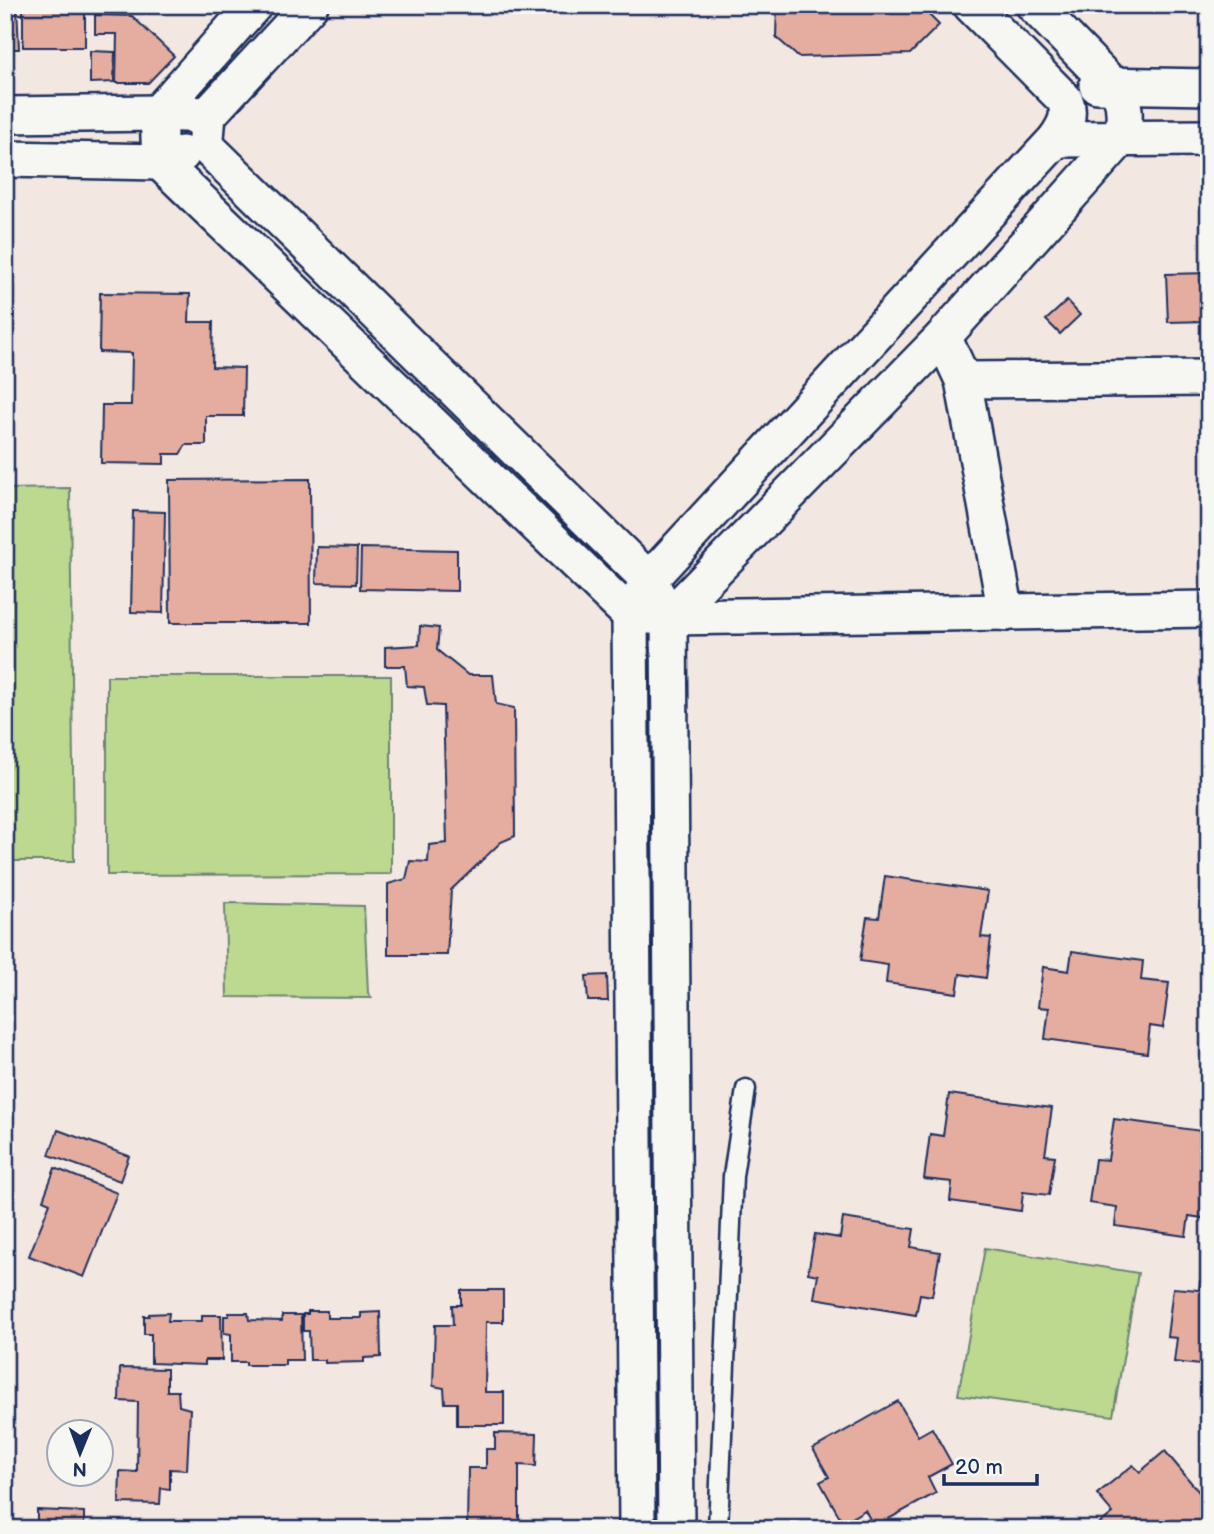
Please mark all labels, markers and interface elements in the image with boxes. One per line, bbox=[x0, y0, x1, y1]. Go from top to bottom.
north arrow bbox=[46, 1418, 116, 1488]
scale bar bbox=[944, 1443, 1037, 1487]
text: 20 m bbox=[955, 1455, 1003, 1480]
text: N bbox=[72, 1457, 87, 1480]

